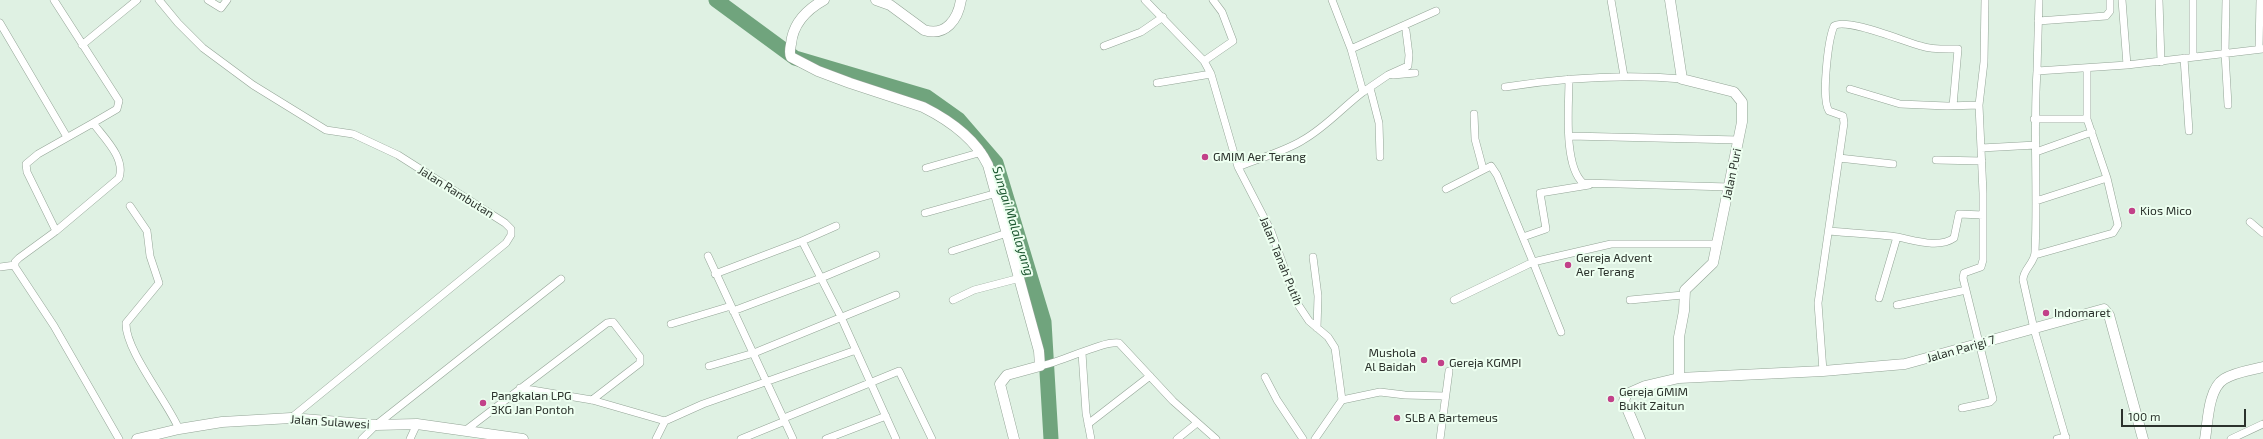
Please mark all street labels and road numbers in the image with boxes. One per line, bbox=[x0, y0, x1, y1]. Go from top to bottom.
street label: Jalan Puri bbox=[1720, 147, 1744, 201]
street label: Jalan Rambutan bbox=[415, 163, 497, 221]
street label: Jalan Tanah Putih bbox=[1257, 214, 1305, 308]
street label: Jalan Parigi 7 bbox=[1925, 332, 1997, 366]
street label: Jalan Sulawesi bbox=[290, 412, 370, 432]

